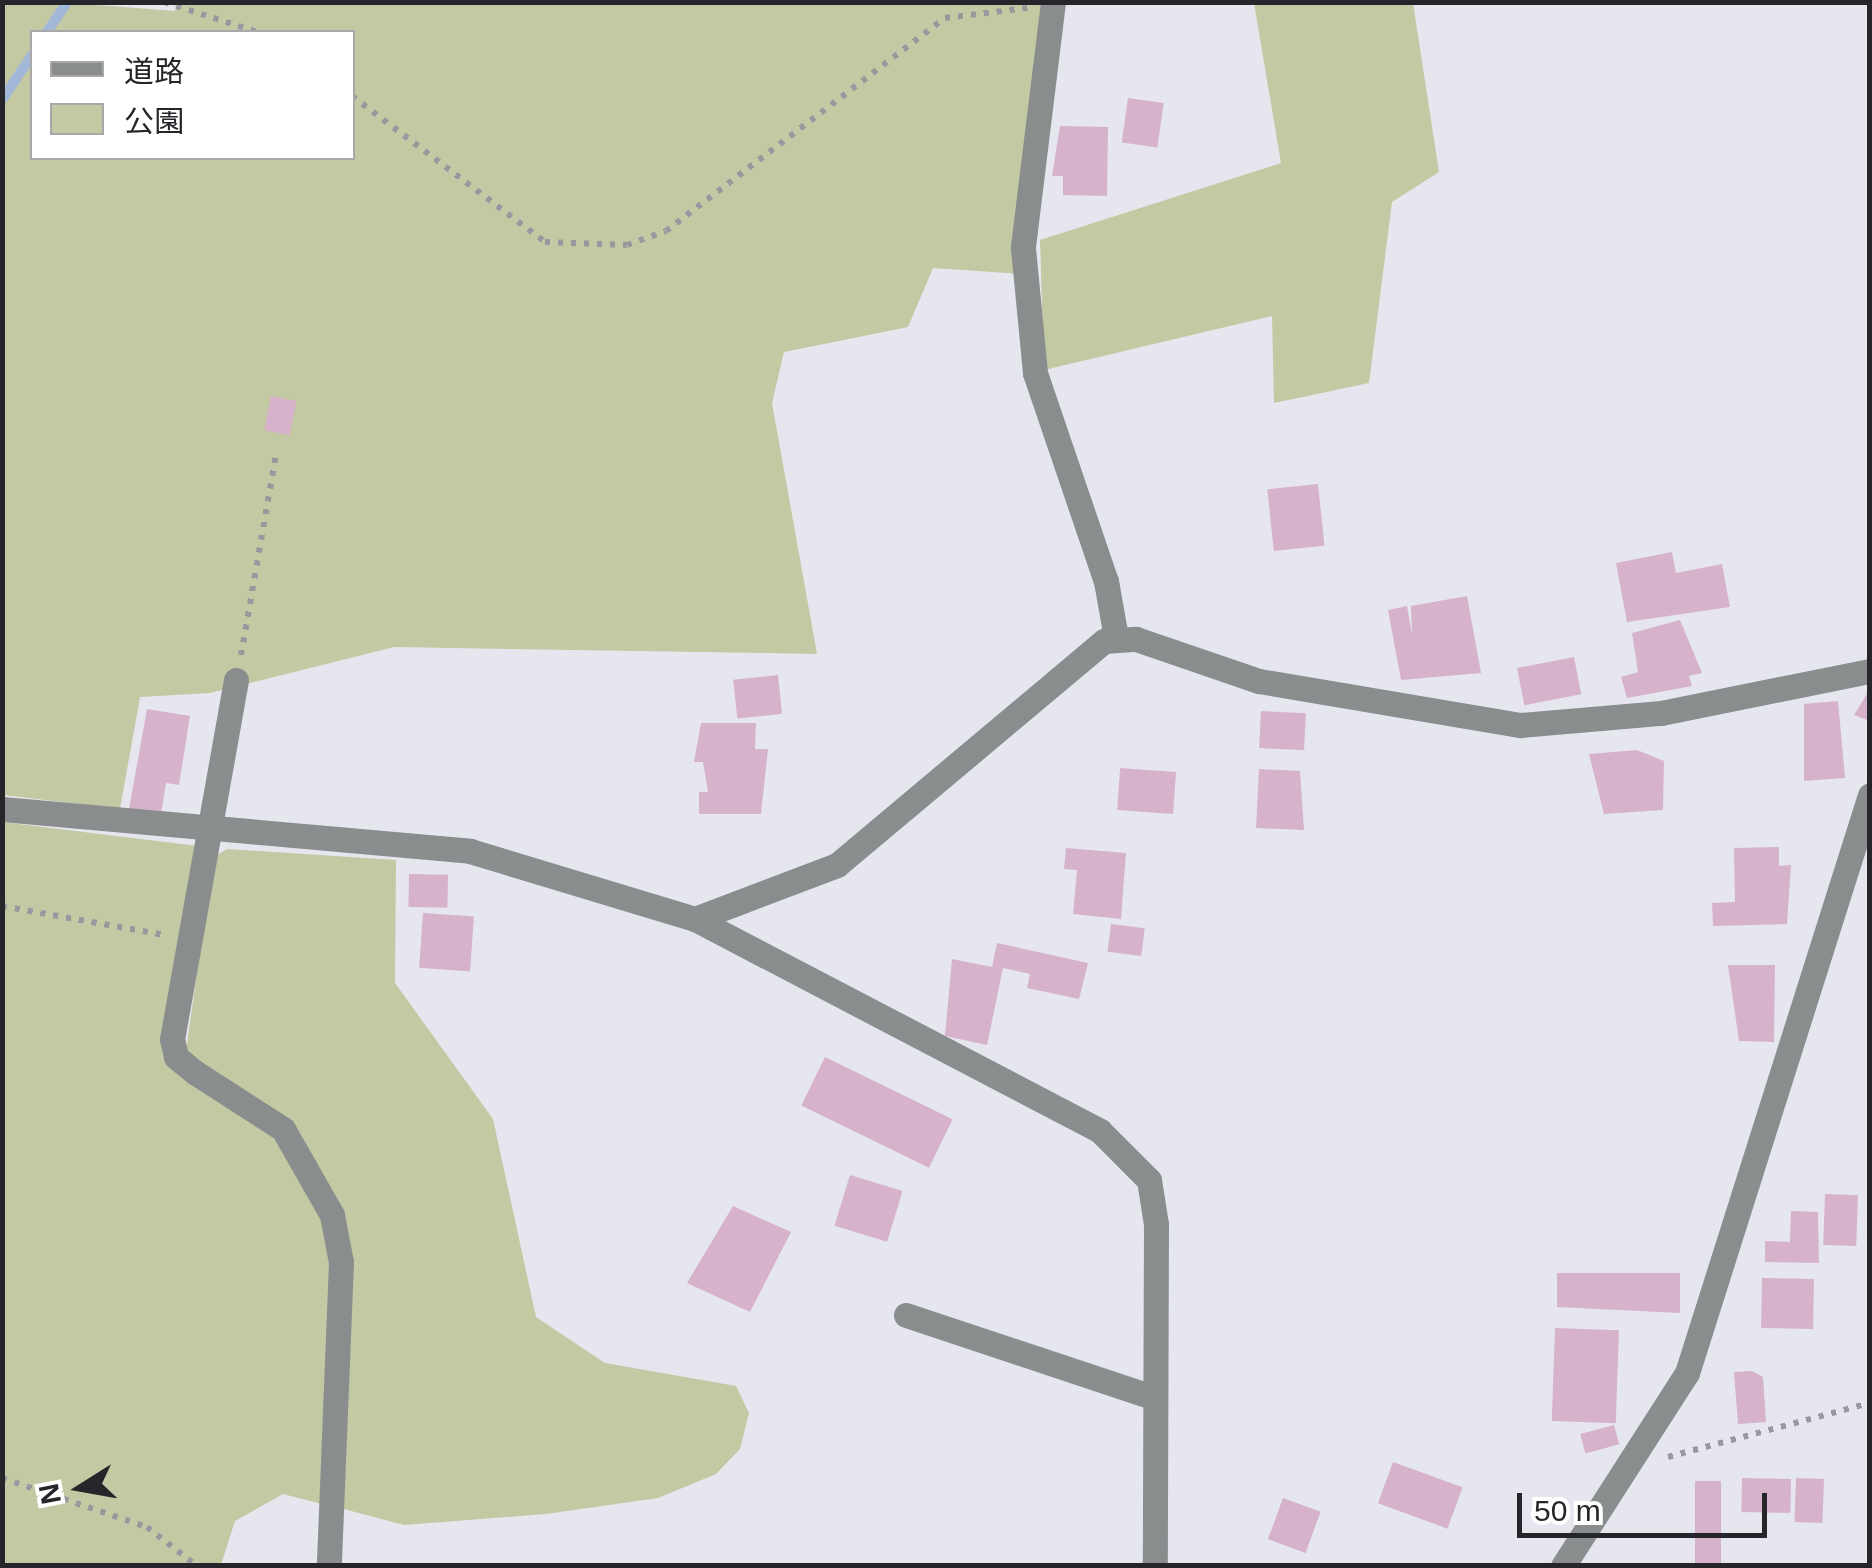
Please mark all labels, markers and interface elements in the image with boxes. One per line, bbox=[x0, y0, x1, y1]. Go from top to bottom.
legend bbox=[30, 30, 355, 160]
text: 道路 bbox=[124, 55, 184, 88]
text: 公園 bbox=[124, 105, 184, 138]
north arrow bbox=[30, 1438, 130, 1538]
scale bar bbox=[1522, 1473, 1772, 1535]
text: N bbox=[33, 1481, 67, 1507]
text: 50 m bbox=[1534, 1494, 1601, 1527]

